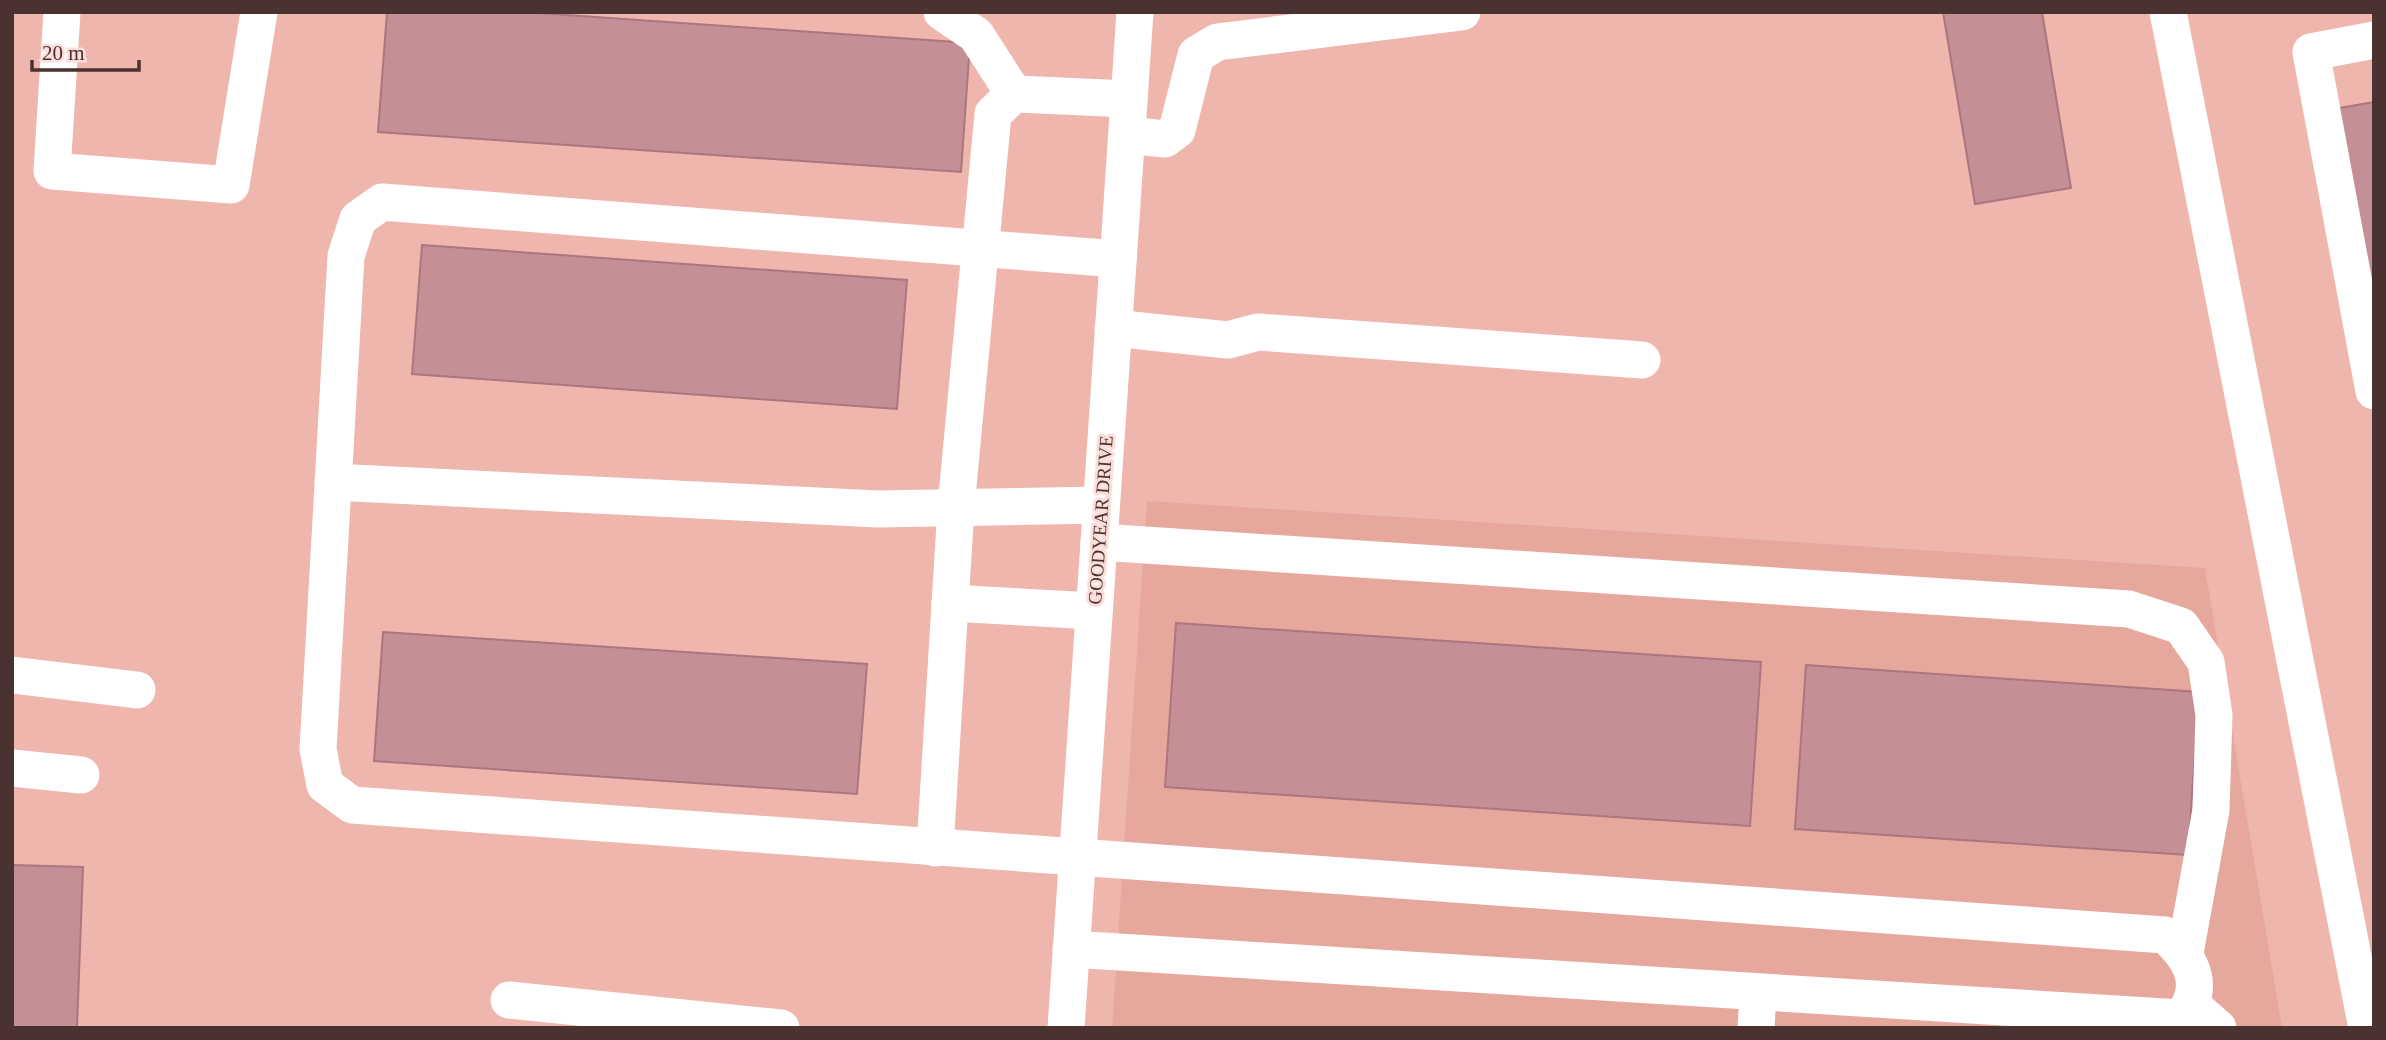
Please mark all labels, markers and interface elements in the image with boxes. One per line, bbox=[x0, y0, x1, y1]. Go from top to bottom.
scale bar bbox=[32, 28, 138, 72]
text: 20 m bbox=[42, 41, 85, 65]
street label: GOODYEAR DRIVE bbox=[1084, 435, 1117, 605]

